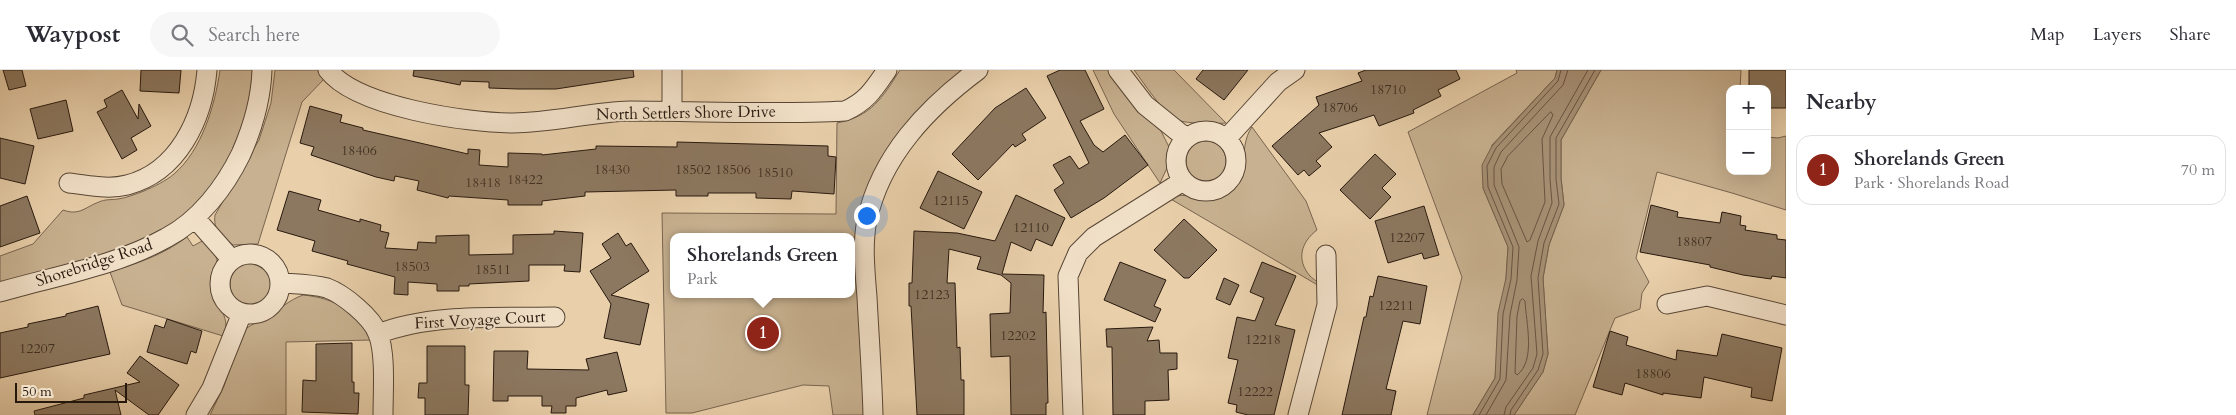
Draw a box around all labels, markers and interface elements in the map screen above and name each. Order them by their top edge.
search box [150,12,500,57]
text: Waypost [25,18,120,51]
icon: search [168,21,196,49]
text: Search here [208,22,300,48]
text: Map [2030,22,2065,47]
text: Layers [2093,22,2142,47]
text: Share [2170,22,2211,47]
house number: 18710 [1370,80,1406,99]
map controls [1726,85,1771,175]
button: + [1726,85,1771,130]
text: Nearby [1806,88,1877,117]
house number: 18706 [1322,98,1358,117]
street label: North Settlers Shore Drive [596,100,776,126]
button: − [1726,130,1771,175]
house number: 18406 [341,141,377,160]
text: Shorelands Green [1854,146,2005,172]
text: 1 [1819,159,1827,181]
text: 70 m [2181,159,2215,181]
house number: 18430 [594,160,630,179]
house number: 18502 [675,160,711,179]
house number: 18506 [715,160,751,179]
house number: 18510 [757,163,793,182]
house number: 18422 [507,170,543,189]
text: Park · Shorelands Road [1854,172,2009,194]
house number: 18418 [465,173,501,192]
house number: 12115 [933,191,969,210]
your location [854,203,880,229]
house number: 12110 [1013,218,1049,237]
house number: 12207 [1389,228,1425,247]
house number: 18807 [1676,232,1712,251]
popup [670,233,855,298]
street label: Shorebridge Road [33,234,156,292]
text: Shorelands Green [687,242,838,268]
house number: 18503 [394,257,430,276]
house number: 18511 [475,260,511,279]
text: Park [687,268,718,290]
house number: 12123 [914,285,950,304]
house number: 12211 [1378,296,1414,315]
street label: First Voyage Court [414,306,546,334]
pin: 1 [747,314,779,352]
house number: 12202 [1000,326,1036,345]
house number: 12218 [1245,330,1281,349]
house number: 12207 [19,339,55,358]
house number: 18806 [1635,364,1671,383]
scale bar [15,380,128,403]
text: 50 m [22,382,52,401]
house number: 12222 [1237,382,1273,401]

